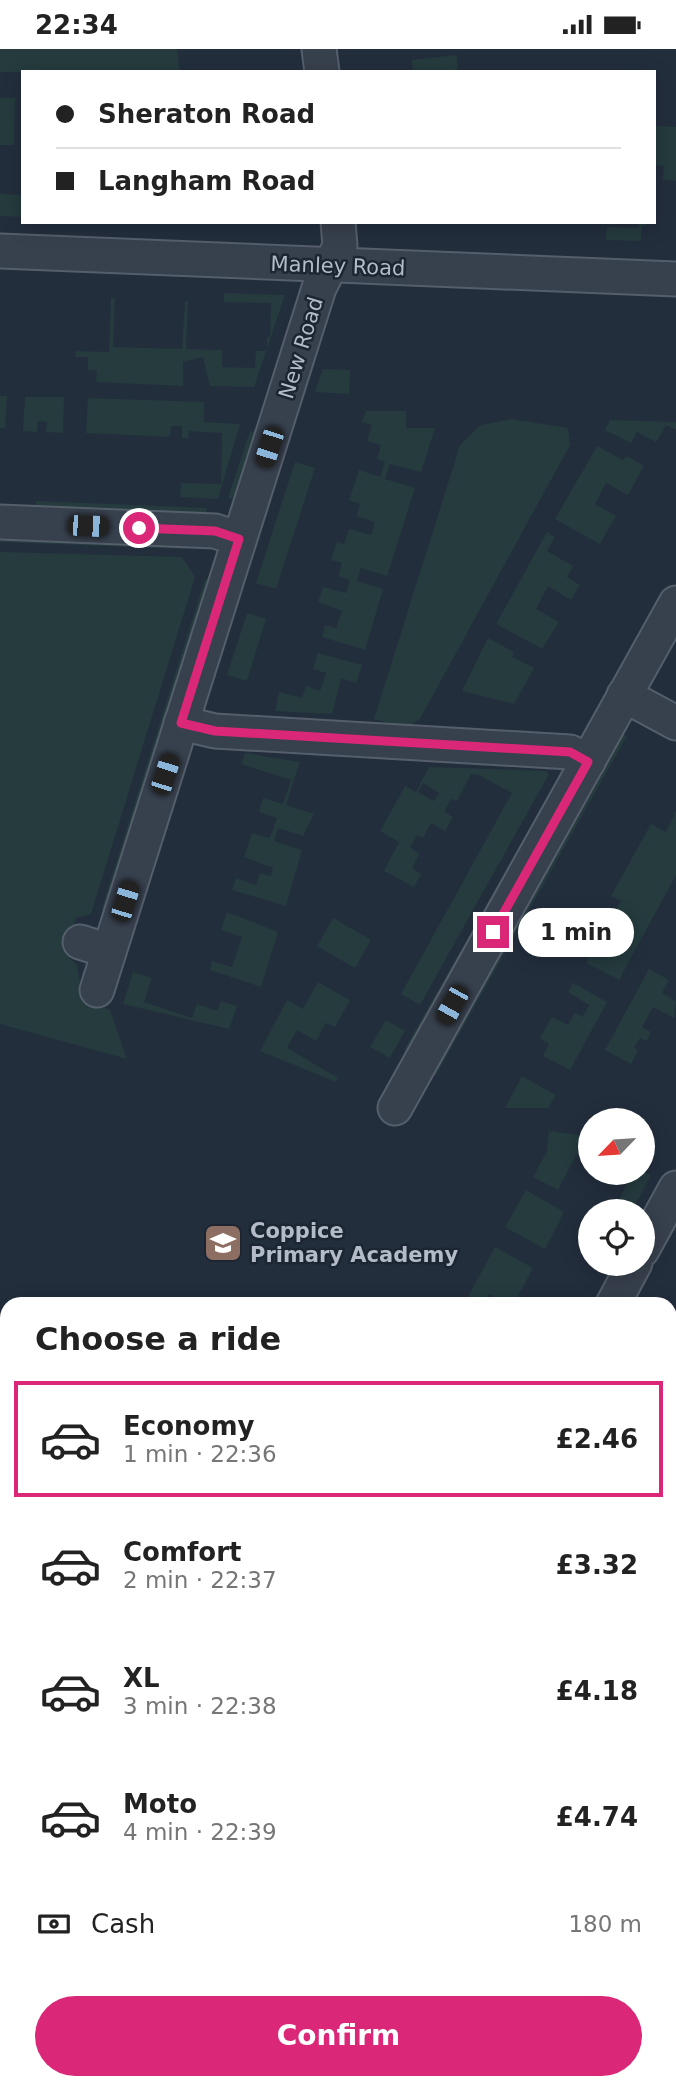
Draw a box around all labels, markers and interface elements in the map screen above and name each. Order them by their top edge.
text: 22:34 [35,10,118,40]
text: Sheraton Road [98,99,315,129]
text: Langham Road [98,166,315,196]
street label: Manley Road [270,252,406,280]
street label: New Road [274,294,328,402]
car [253,424,286,470]
route start [123,512,155,544]
car [67,515,110,537]
car [149,751,182,797]
car [109,878,142,924]
callout: 1 min [518,907,633,957]
route end [477,916,509,948]
text: 1 min [540,919,612,945]
car [433,982,472,1028]
north arrow [578,1108,654,1185]
map controls [578,1108,655,1276]
button: locate [578,1199,655,1276]
place label: Coppice Primary Academy [250,1219,458,1267]
school or university icon: Coppice Primary Academy [202,1222,244,1264]
text: Choose a ride [35,1320,281,1358]
icon: car [39,1408,102,1471]
text: Economy [123,1411,254,1441]
text: £2.46 [556,1424,638,1454]
text: 1 min · 22:36 [123,1441,277,1467]
icon: car [39,1534,102,1597]
text: Comfort [123,1537,241,1567]
text: £3.32 [556,1550,638,1580]
text: 2 min · 22:37 [123,1567,277,1593]
icon: car [39,1660,102,1723]
text: XL [123,1663,160,1693]
text: £4.18 [556,1676,638,1706]
text: 3 min · 22:38 [123,1693,277,1719]
icon: car [39,1786,102,1849]
text: Moto [123,1789,197,1819]
text: £4.74 [556,1802,638,1832]
text: 4 min · 22:39 [123,1819,277,1845]
icon: cash [35,1905,73,1943]
text: Cash [91,1909,155,1939]
text: 180 m [568,1911,642,1937]
button: Confirm [35,1996,642,2076]

